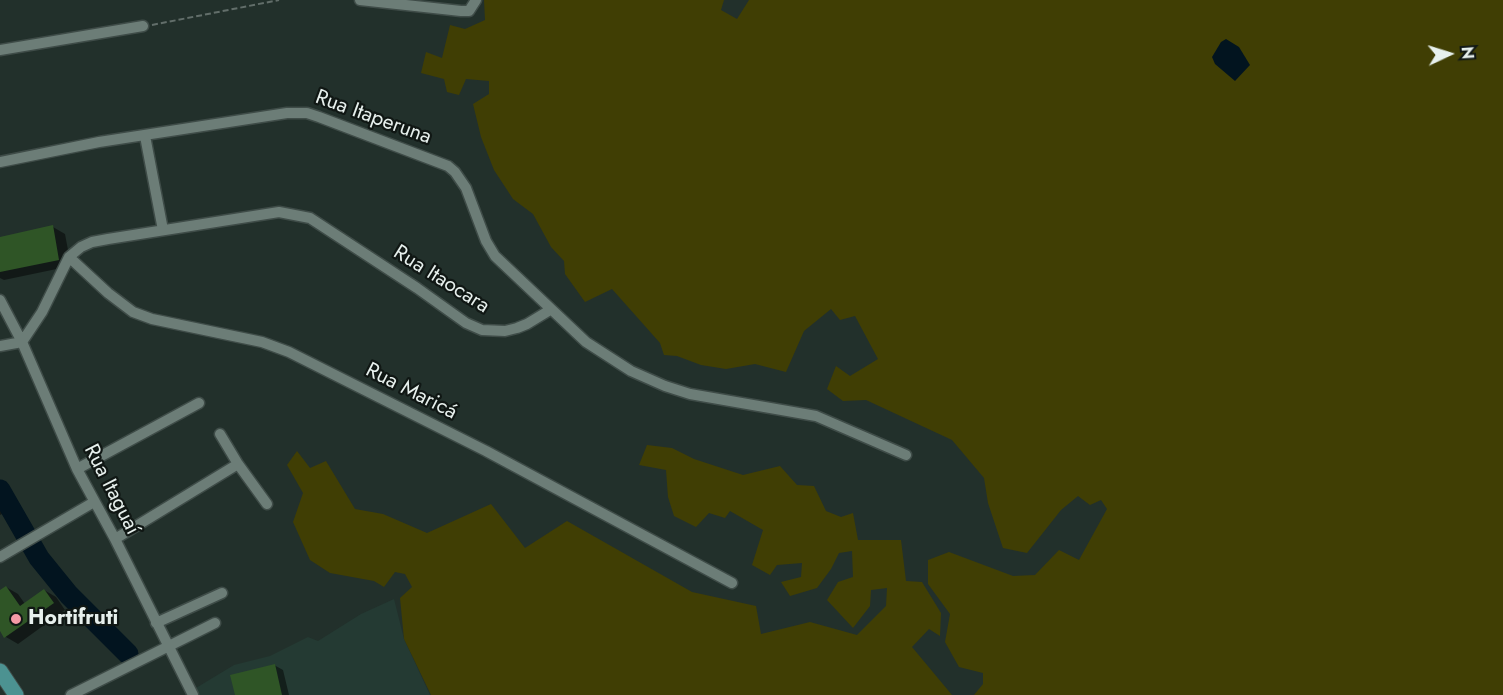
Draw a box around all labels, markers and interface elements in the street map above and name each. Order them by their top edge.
north arrow [1419,24,1479,84]
text: N [1456,46,1479,60]
street label: Rua Itaperuna [312,85,434,151]
street label: Rua Itaocara [388,241,494,319]
street label: Rua Maricá [361,358,461,426]
street label: Rua Itaguaí [78,441,144,539]
place label: Hortifruti [28,606,118,632]
marker: Hortifruti [9,612,23,626]

